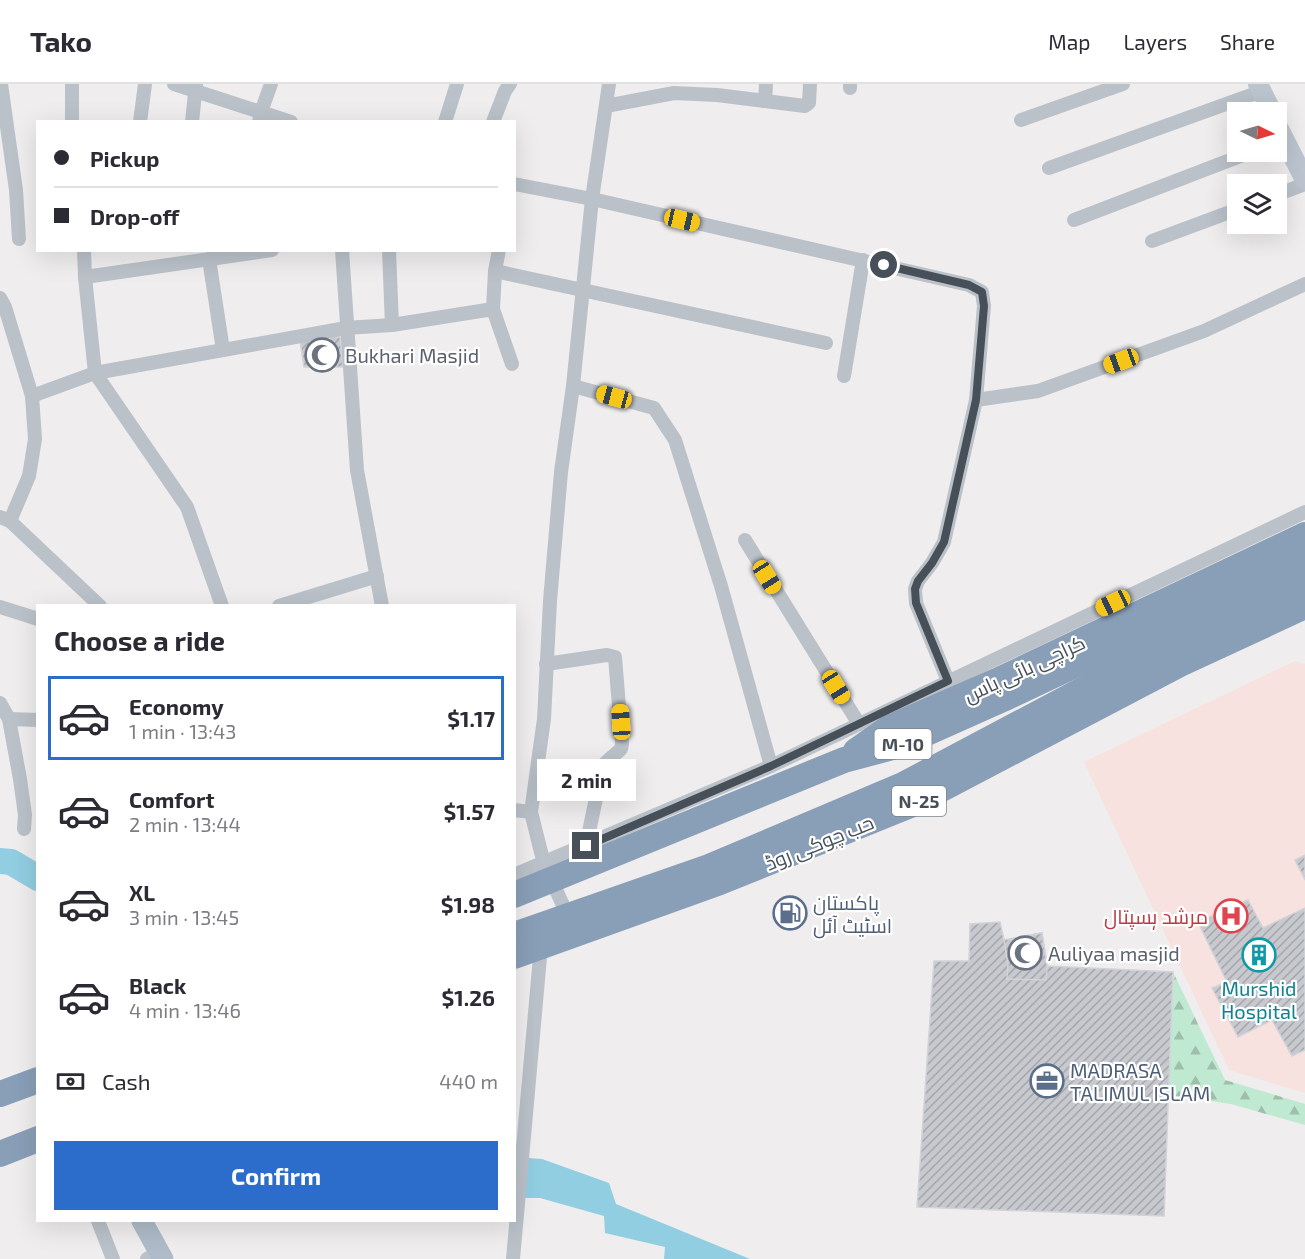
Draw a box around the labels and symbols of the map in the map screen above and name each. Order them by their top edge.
north arrow [1227,102,1287,162]
car [662,207,702,233]
route start [870,251,897,278]
mosque icon: Bukhari Masjid [304,337,340,373]
place label: Bukhari Masjid [345,343,479,367]
car [1101,346,1141,376]
car [594,384,634,410]
car [750,557,784,597]
car [1093,587,1133,619]
street label: کراچی بائی پاس [959,629,1089,708]
car [819,667,853,707]
car [611,703,631,741]
road number: M-10 [874,729,932,759]
callout: 2 min [536,759,636,801]
road number: N-25 [892,786,946,816]
street label: حب چوکی روڈ [761,809,878,877]
route end [572,832,599,859]
place label: پاکستان اسٹیٹ آئل [813,890,892,939]
fuel station icon: پاکستان اسٹیٹ آئل [772,895,808,931]
hospital icon: مرشد ہسپتال [1213,898,1249,934]
place label: مرشد ہسپتال [1104,904,1208,930]
mosque icon: Auliyaa masjid [1007,935,1043,971]
building icon: Murshid Hospital [1241,937,1277,973]
place label: Auliyaa masjid [1048,941,1180,965]
place label: Murshid Hospital [1221,976,1297,1023]
place label: MADRASA TALIMUL ISLAM [1070,1058,1210,1105]
office icon: MADRASA TALIMUL ISLAM [1029,1063,1065,1099]

